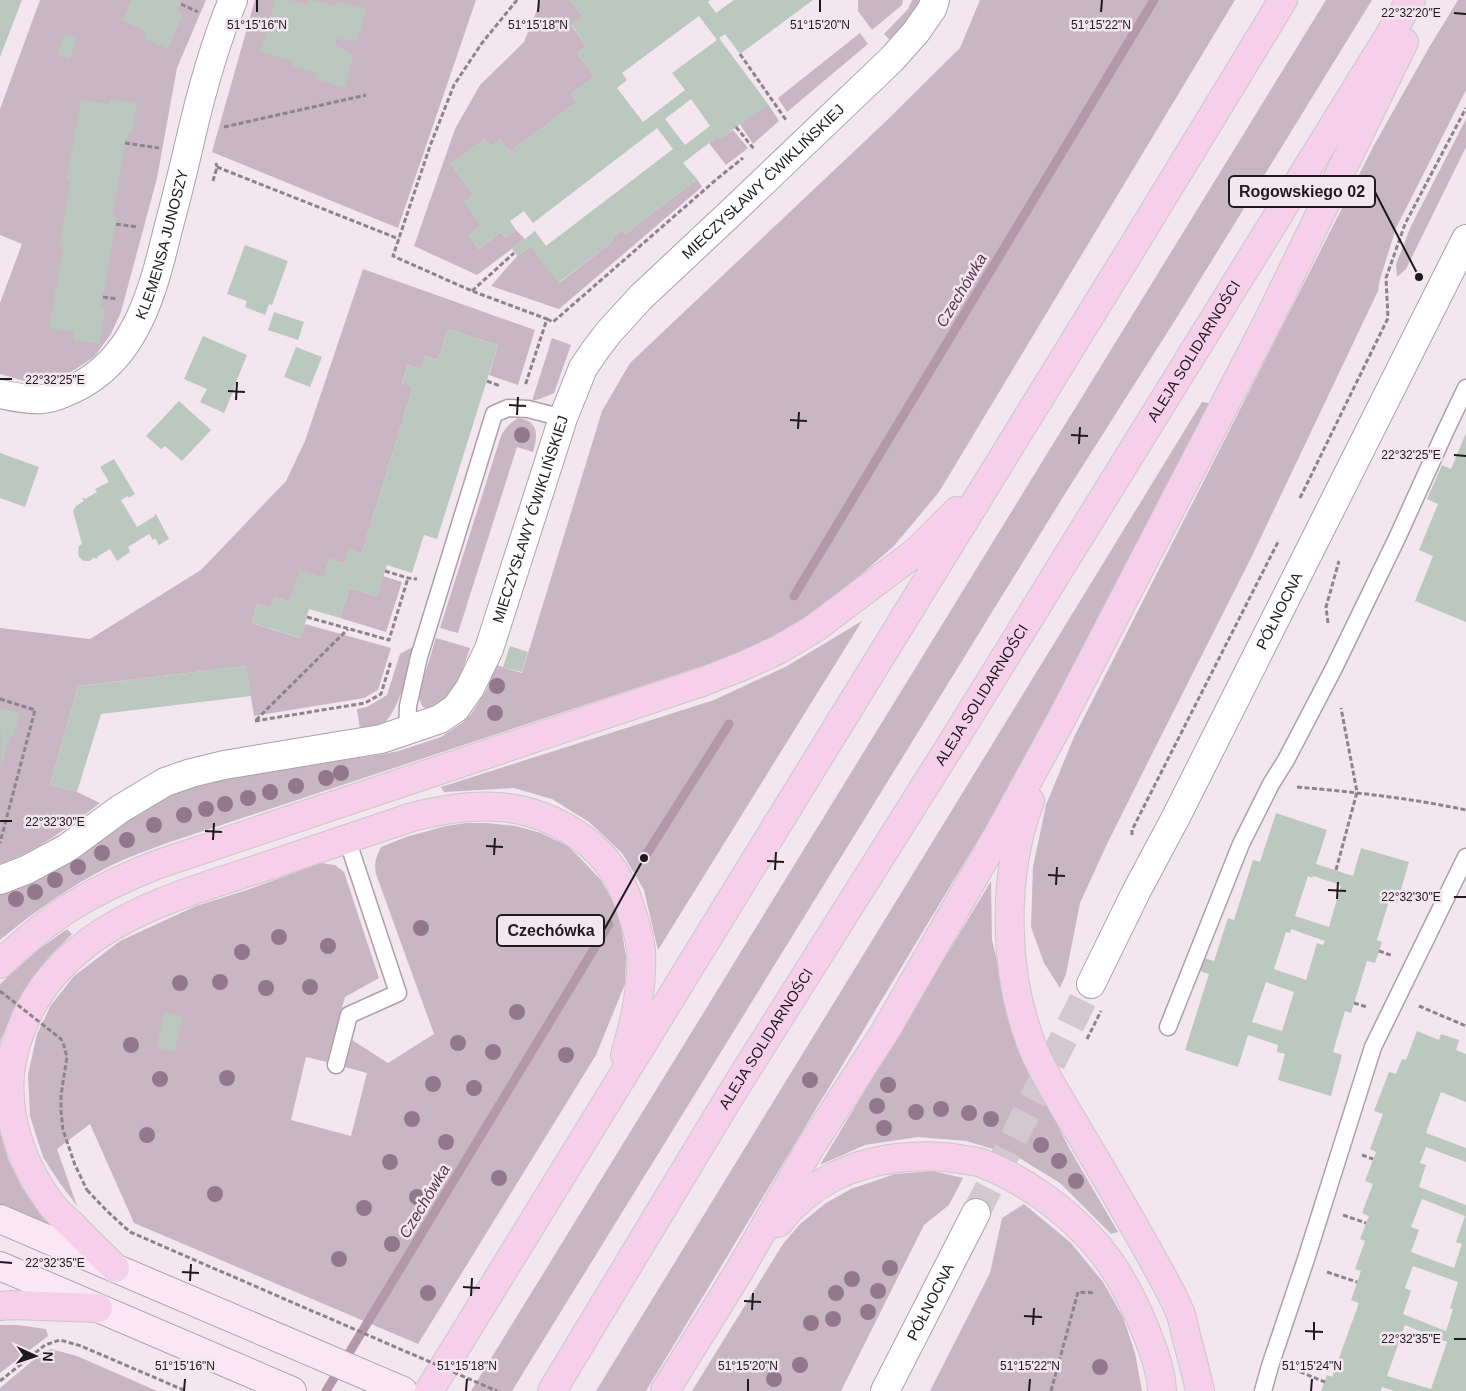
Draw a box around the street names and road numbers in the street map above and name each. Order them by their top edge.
street label: MIECZYSŁAWY ĆWIKLIŃSKIEJ [678,100,847,262]
street label: KLEMENSA JUNOSZY [132,168,191,322]
street label: ALEJA SOLIDARNOŚCI [1144,277,1244,425]
street label: MIECZYSŁAWY ĆWIKLIŃSKIEJ [489,413,571,625]
street label: PÓŁNOCNA [1252,569,1305,652]
street label: ALEJA SOLIDARNOŚCI [931,621,1031,768]
street label: ALEJA SOLIDARNOŚCI [715,965,816,1112]
street label: PÓŁNOCNA [903,1260,957,1343]

